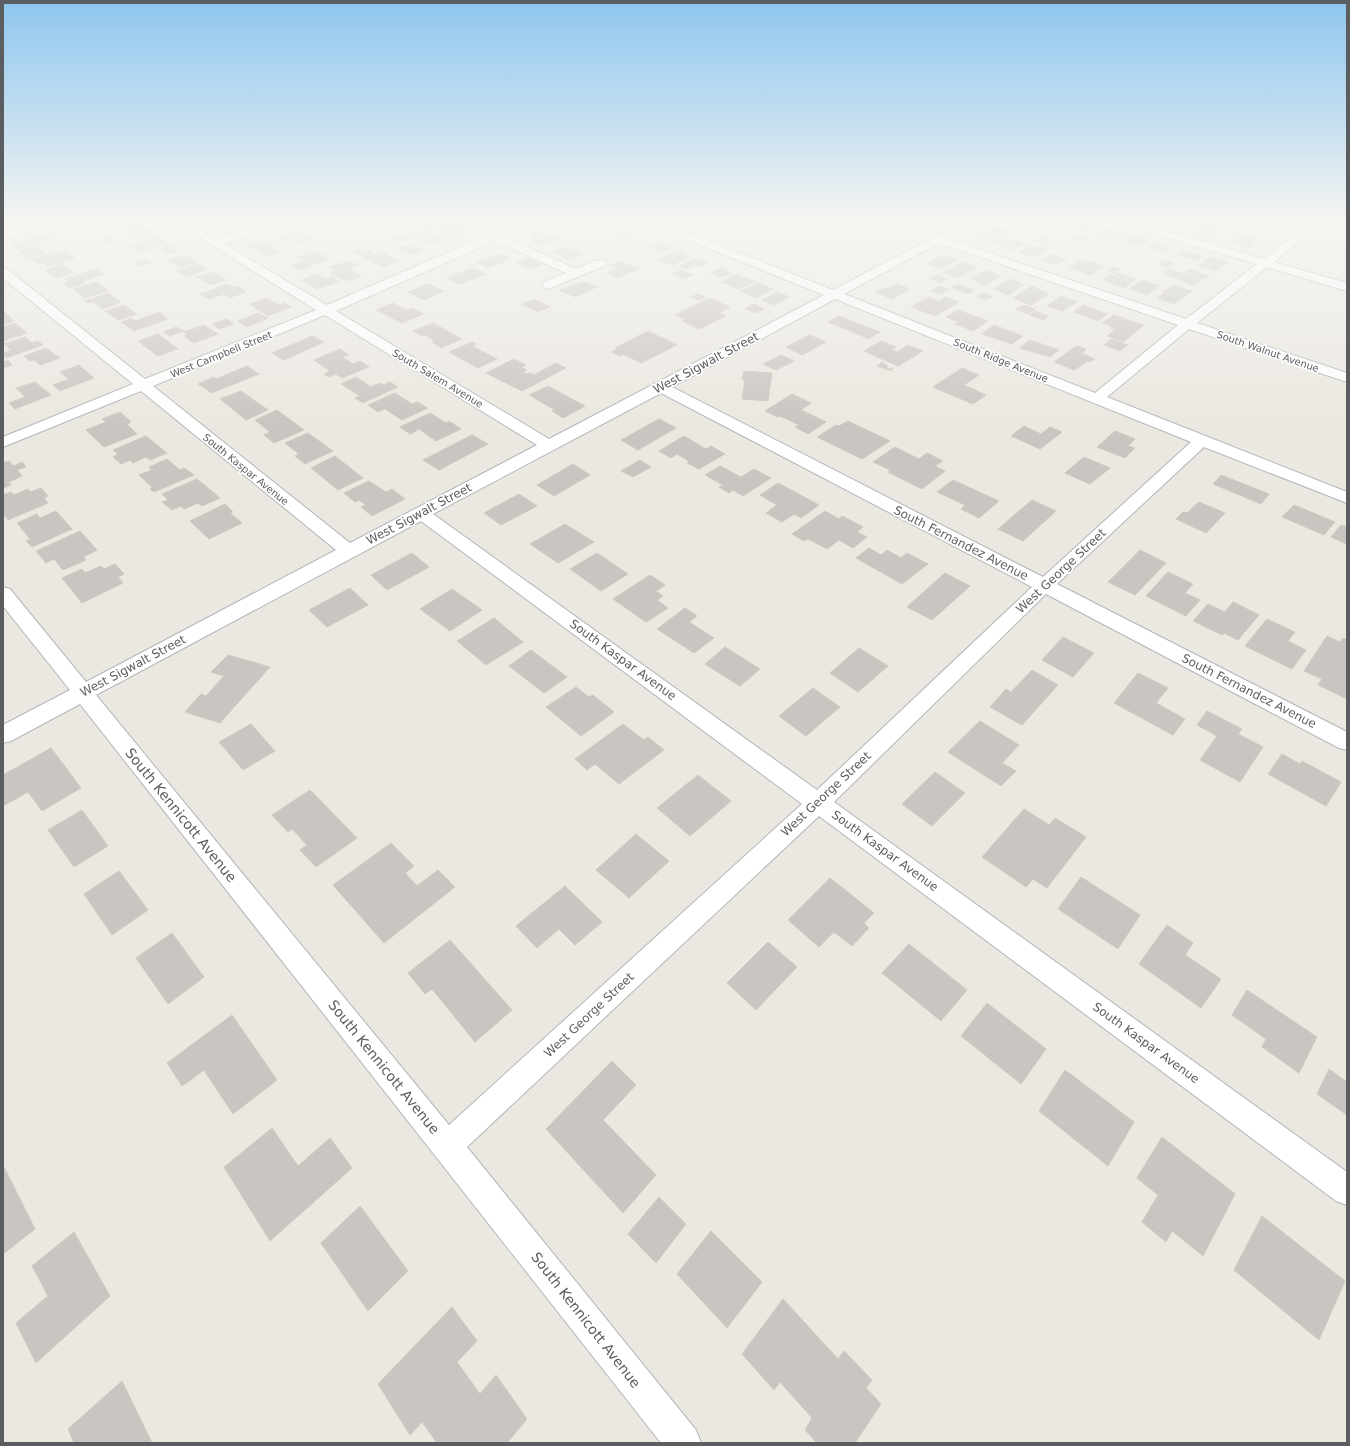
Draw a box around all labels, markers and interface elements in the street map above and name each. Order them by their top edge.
street label: West Campbell Street [169,329,274,380]
street label: West Sigwalt Street [651,329,761,397]
street label: South Walnut Avenue [1215,329,1320,374]
street label: South Ridge Avenue [952,336,1050,385]
street label: South Salem Avenue [390,347,485,410]
street label: South Kaspar Avenue [201,431,291,507]
street label: West Sigwalt Street [364,480,474,548]
street label: South Fernandez Avenue [891,503,1031,583]
street label: West George Street [1013,526,1109,616]
street label: South Kaspar Avenue [567,617,679,703]
street label: West Sigwalt Street [78,632,188,700]
street label: South Fernandez Avenue [1179,651,1319,731]
street label: South Kennicott Avenue [122,745,240,885]
street label: West George Street [778,749,874,839]
street label: South Kaspar Avenue [829,808,941,894]
street label: West George Street [541,970,637,1060]
street label: South Kennicott Avenue [325,997,443,1137]
street label: South Kaspar Avenue [1090,1000,1202,1086]
street label: South Kennicott Avenue [528,1249,644,1391]

